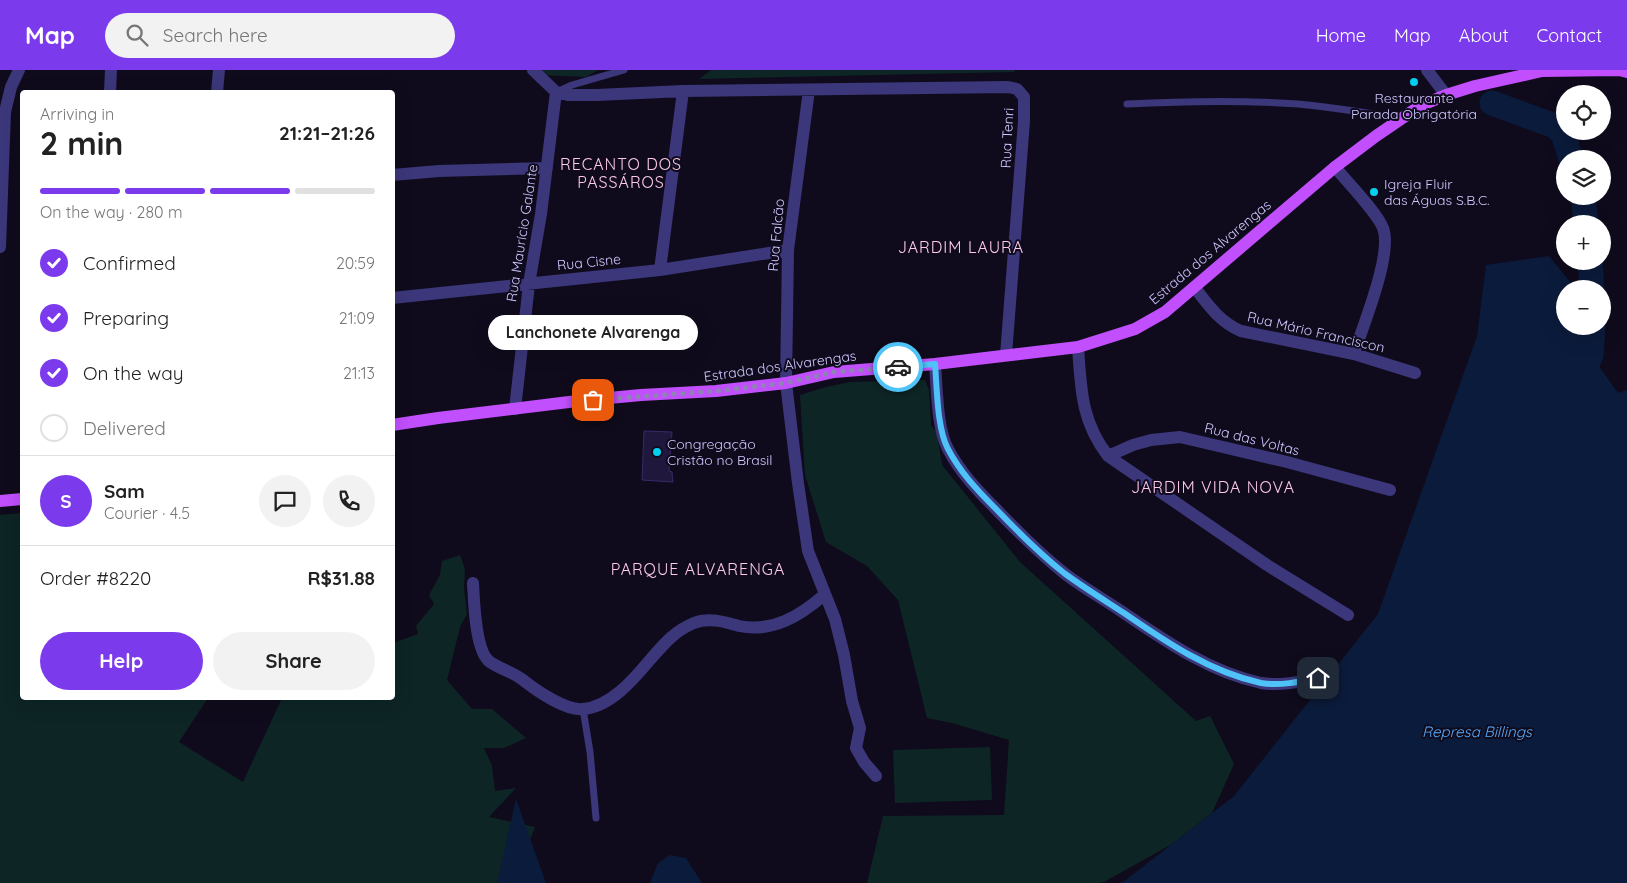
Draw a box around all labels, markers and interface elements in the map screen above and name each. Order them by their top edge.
search box [105,13,455,58]
text: Map [25,20,75,50]
icon: search [123,21,151,49]
text: Search here [163,23,268,47]
text: Home [1316,24,1366,47]
text: Map [1394,24,1431,47]
text: About [1459,24,1509,47]
text: Contact [1537,24,1602,47]
marker: Restaurante Parada Obrigatória [1408,76,1420,88]
map controls [1556,85,1611,335]
button: locate [1556,85,1611,140]
place label: Restaurante Parada Obrigatória [1351,89,1477,123]
text: Arriving in [40,104,114,124]
street label: Rua Tenri [996,107,1018,169]
text: 21:21–21:26 [279,121,375,145]
text: 2 min [40,123,123,163]
button: layers [1556,150,1611,205]
district label: RECANTO DOS PASSÁROS [560,154,682,192]
street label: Rua Maurício Galante [502,163,542,303]
place label: Igreja Fluir das Águas S.B.C. [1384,175,1490,209]
marker: Igreja Fluir das Águas S.B.C. [1368,186,1380,198]
street label: Estrada dos Alvarengas [1145,196,1275,308]
street label: Rua Falcão [764,198,788,272]
text: On the way · 280 m [40,202,183,222]
button: + [1556,215,1611,270]
district label: JARDIM LAURA [898,237,1024,257]
icon: check [40,249,68,277]
street label: Rua Cisne [556,250,622,274]
text: Confirmed [83,251,176,275]
text: 20:59 [336,253,375,273]
button: − [1556,280,1611,335]
icon: check [40,304,68,332]
text: Preparing [83,306,169,330]
street label: Rua Mário Franciscon [1246,307,1386,357]
text: 21:09 [339,308,375,328]
callout: Lanchonete Alvarenga [488,315,698,350]
text: Lanchonete Alvarenga [506,322,680,342]
courier [873,342,923,392]
street label: Estrada dos Alvarengas [703,346,857,386]
icon: car [884,353,912,381]
icon: check [40,359,68,387]
text: On the way [83,361,184,385]
text: 21:13 [343,363,375,383]
pin [572,379,614,421]
icon: bag [579,386,607,414]
text: Delivered [83,416,166,440]
street label: Rua das Voltas [1203,418,1301,460]
place label: Congregação Cristão no Brasil [667,435,773,469]
marker: Congregação Cristão no Brasil [651,446,663,458]
button: chat [259,475,311,527]
button: phone [323,475,375,527]
district label: JARDIM VIDA NOVA [1131,477,1295,497]
text: Sam [104,479,145,503]
text: S [60,489,72,513]
text: Courier · 4.5 [104,503,190,523]
district label: PARQUE ALVARENGA [611,559,785,579]
text: Order #8220 [40,566,151,590]
text: R$31.88 [307,566,375,590]
button: Help [40,632,203,690]
button: Share [213,632,375,690]
pin [1297,657,1339,699]
icon: home [1304,664,1332,692]
water label: Represa Billings [1422,722,1533,741]

